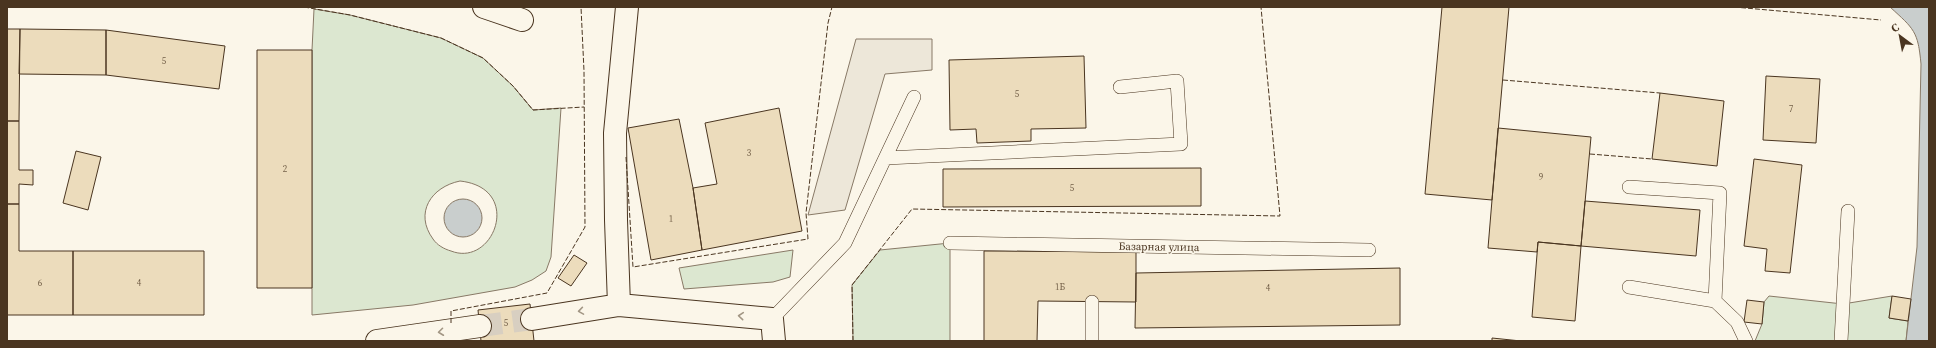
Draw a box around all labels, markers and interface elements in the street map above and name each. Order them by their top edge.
north arrow [1880,16,1920,56]
text: С [1888,20,1902,36]
house number: 5 [162,55,167,67]
house number: 5 [1015,88,1020,100]
house number: 7 [1789,103,1794,115]
house number: 3 [747,147,752,159]
house number: 2 [283,163,288,175]
house number: 9 [1539,171,1544,183]
house number: 5 [1070,182,1075,194]
house number: 1 [669,213,673,225]
street label: Базарная улица [1118,239,1200,255]
house number: 6 [38,277,43,289]
house number: 4 [137,277,142,289]
house number: 1Б [1055,281,1065,293]
house number: 4 [1266,282,1271,294]
one-way arrow [578,306,584,315]
one-way arrow [738,312,744,321]
house number: 5 [504,317,509,329]
one-way arrow [438,327,444,336]

